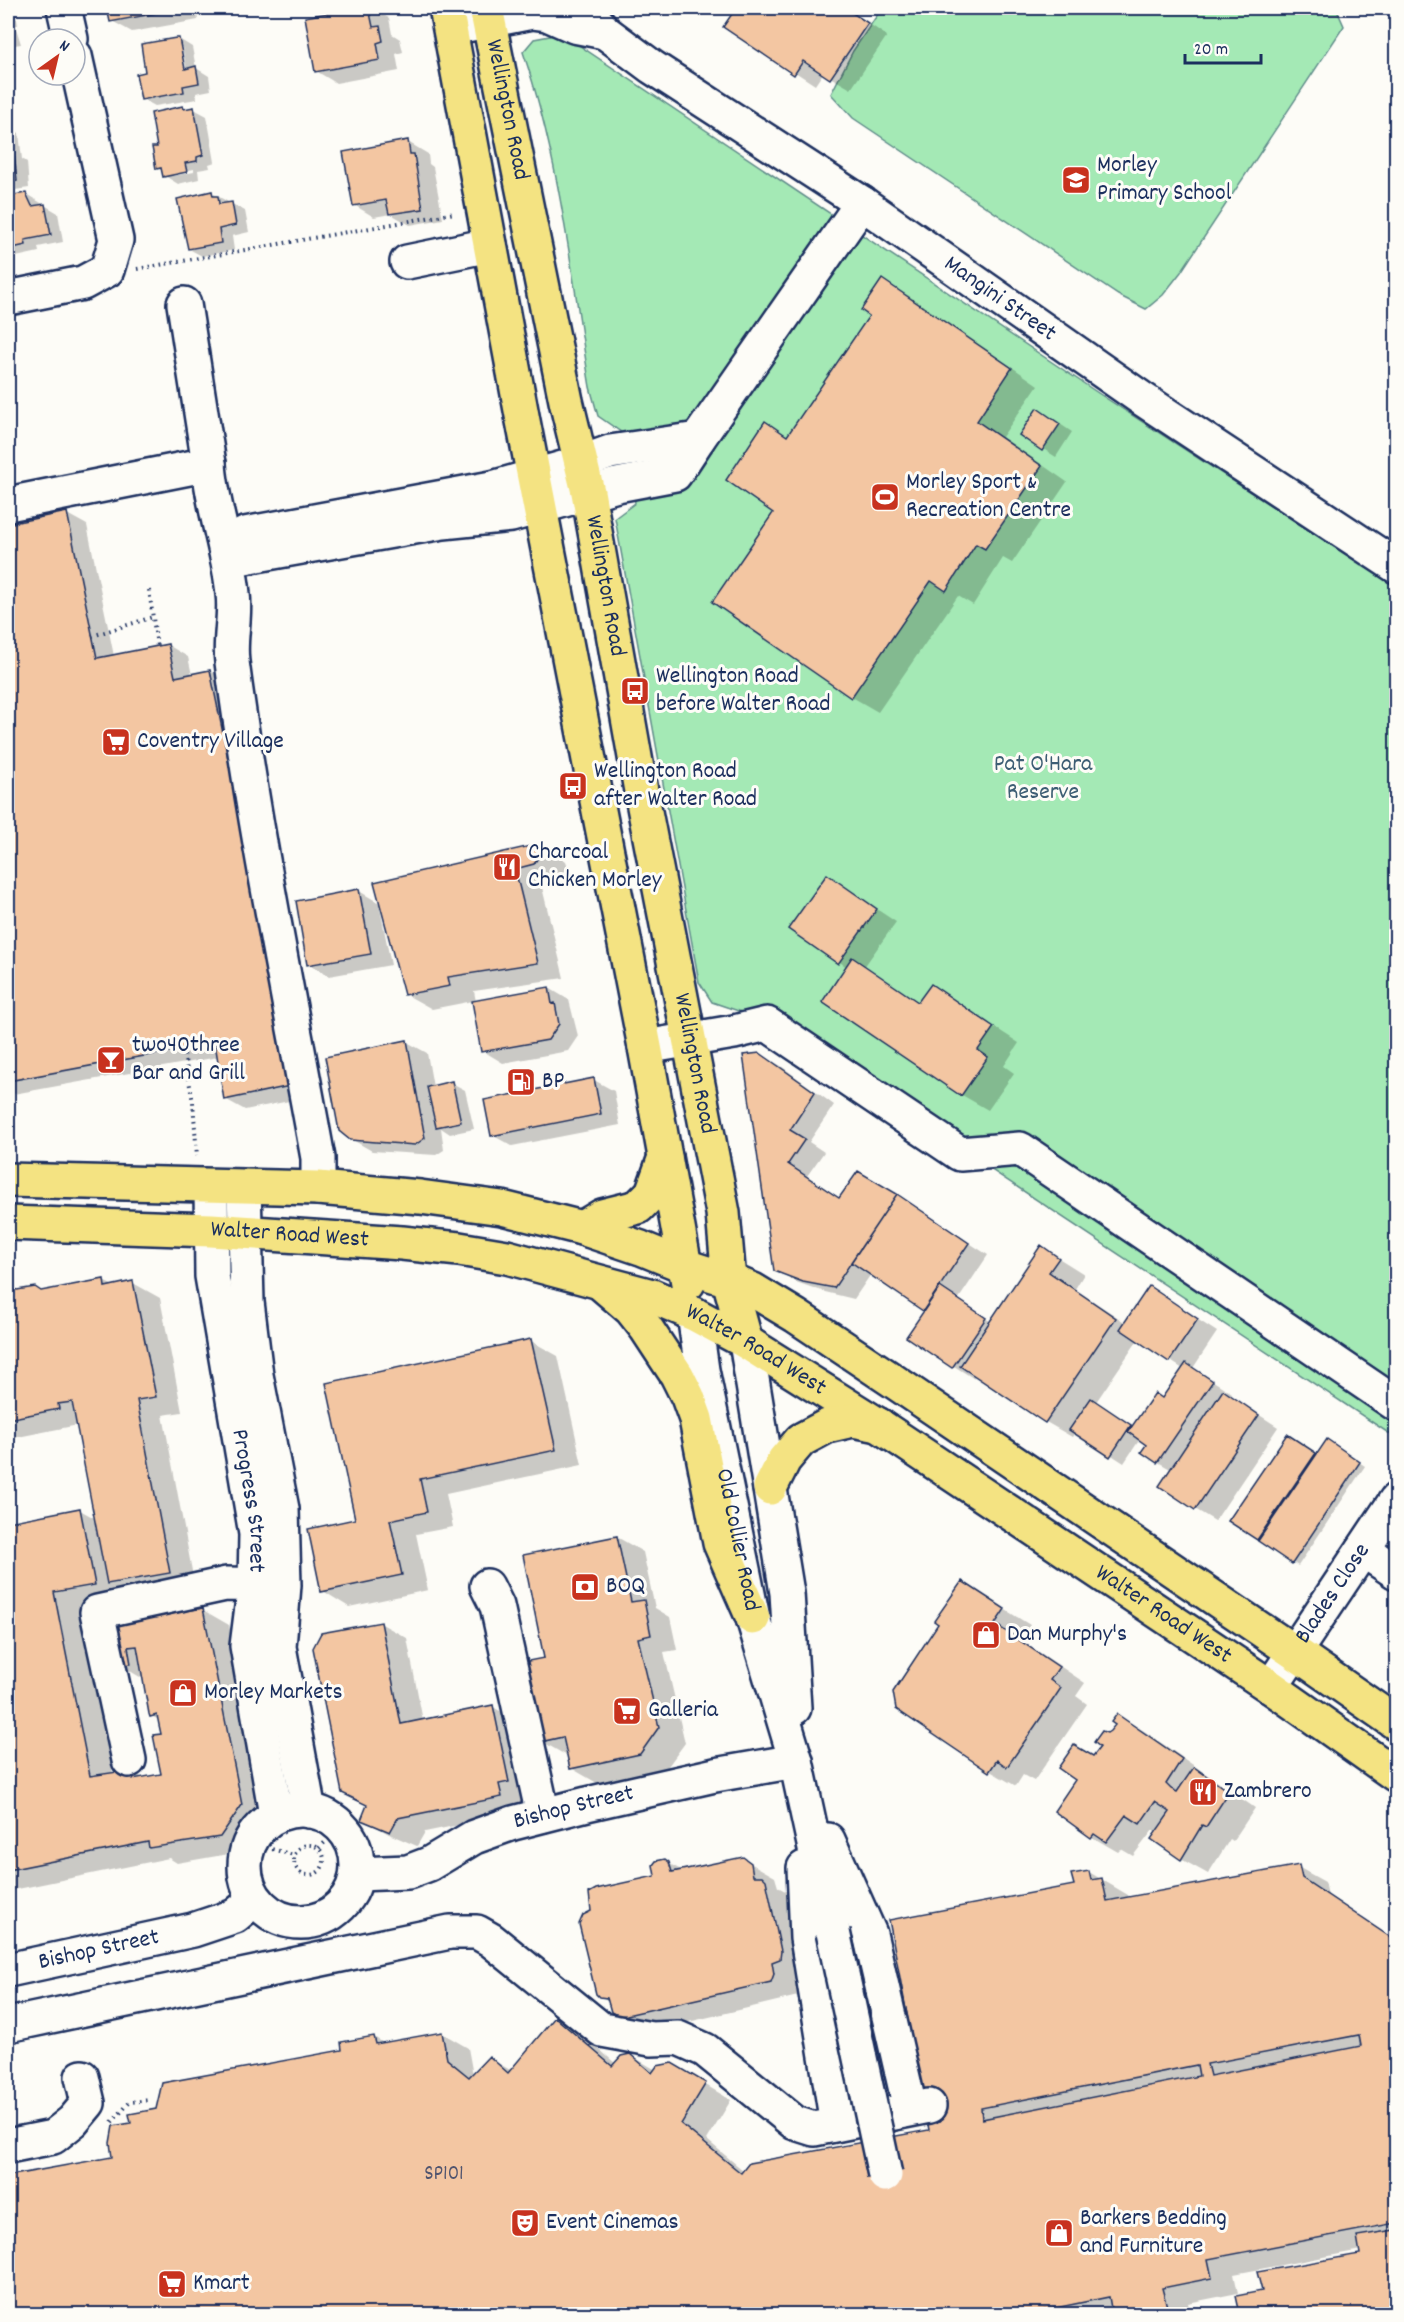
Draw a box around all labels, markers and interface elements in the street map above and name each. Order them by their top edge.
north arrow [27,27,87,87]
scale bar [1185,27,1262,65]
text: N [54,35,74,58]
street label: Wellington Road [476,37,538,183]
text: 20 m [1194,38,1228,63]
place label: Morley Primary School [1097,149,1232,211]
school or university icon: Morley Primary School [1060,164,1092,196]
street label: Mangini Street [936,248,1063,351]
place label: Morley Sport & Recreation Centre [906,466,1071,528]
sports icon: Morley Sport & Recreation Centre [869,481,901,513]
street label: Wellington Road [575,513,634,659]
place label: Wellington Road before Walter Road [656,660,830,722]
bus stop icon: Wellington Road before Walter Road [619,675,651,707]
place label: Coventry Village [137,725,284,759]
supermarket icon: Coventry Village [100,726,132,758]
park label: Pat O'Hara Reserve [994,748,1093,810]
place label: Wellington Road after Walter Road [594,755,757,817]
bus stop icon: Wellington Road after Walter Road [557,770,589,802]
place label: Charcoal Chicken Morley [528,836,663,898]
restaurant icon: Charcoal Chicken Morley [491,851,523,883]
street label: Wellington Road [664,990,724,1137]
place label: two40three Bar and Grill [132,1029,245,1091]
bar icon: two40three Bar and Grill [95,1044,127,1076]
place label: BP [542,1065,564,1099]
fuel station icon: BP [505,1066,537,1098]
street label: Walter Road West [210,1213,370,1258]
street label: Walter Road West [680,1295,833,1405]
street label: Progress Street [221,1427,273,1573]
street label: Old Collier Road [706,1466,768,1614]
street label: Blades Close [1287,1537,1379,1651]
street label: Walter Road West [1088,1557,1239,1673]
place label: BOQ [606,1570,645,1604]
bank icon: BOQ [569,1571,601,1603]
place label: Dan Murphy's [1007,1618,1127,1652]
shop icon: Dan Murphy's [970,1619,1002,1651]
place label: Morley Markets [204,1676,343,1710]
shop icon: Morley Markets [167,1677,199,1709]
place label: Galleria [648,1694,719,1728]
supermarket icon: Galleria [611,1695,643,1727]
place label: Zambrero [1224,1775,1312,1809]
restaurant icon: Zambrero [1187,1776,1219,1808]
street label: Bishop Street [510,1777,637,1839]
street label: Bishop Street [35,1921,163,1980]
house number: SP101 [424,2160,464,2190]
place label: Barkers Bedding and Furniture [1080,2202,1227,2264]
place label: Event Cinemas [546,2206,679,2240]
theatre icon: Event Cinemas [509,2207,541,2239]
shop icon: Barkers Bedding and Furniture [1043,2217,1075,2249]
place label: Kmart [193,2267,250,2301]
supermarket icon: Kmart [156,2268,188,2300]

